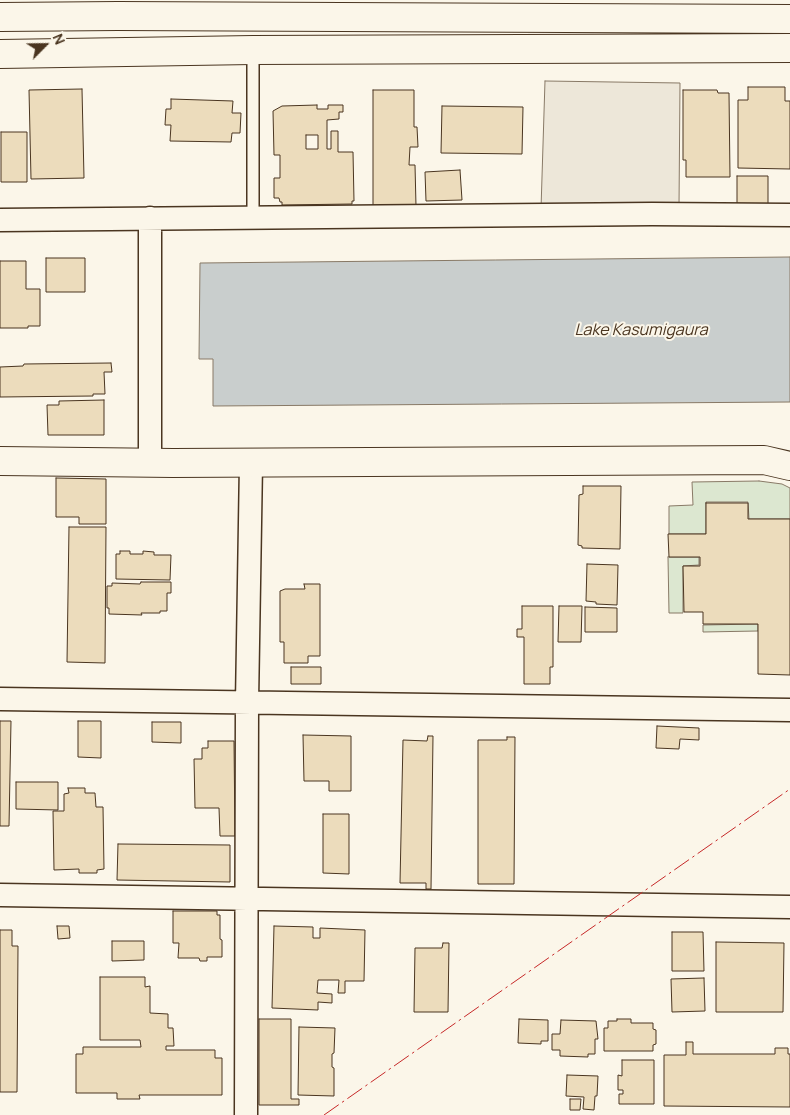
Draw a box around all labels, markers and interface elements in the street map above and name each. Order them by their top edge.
north arrow [20,20,70,70]
text: N [49,31,70,47]
water label: Lake Kasumigaura [574,321,708,341]

